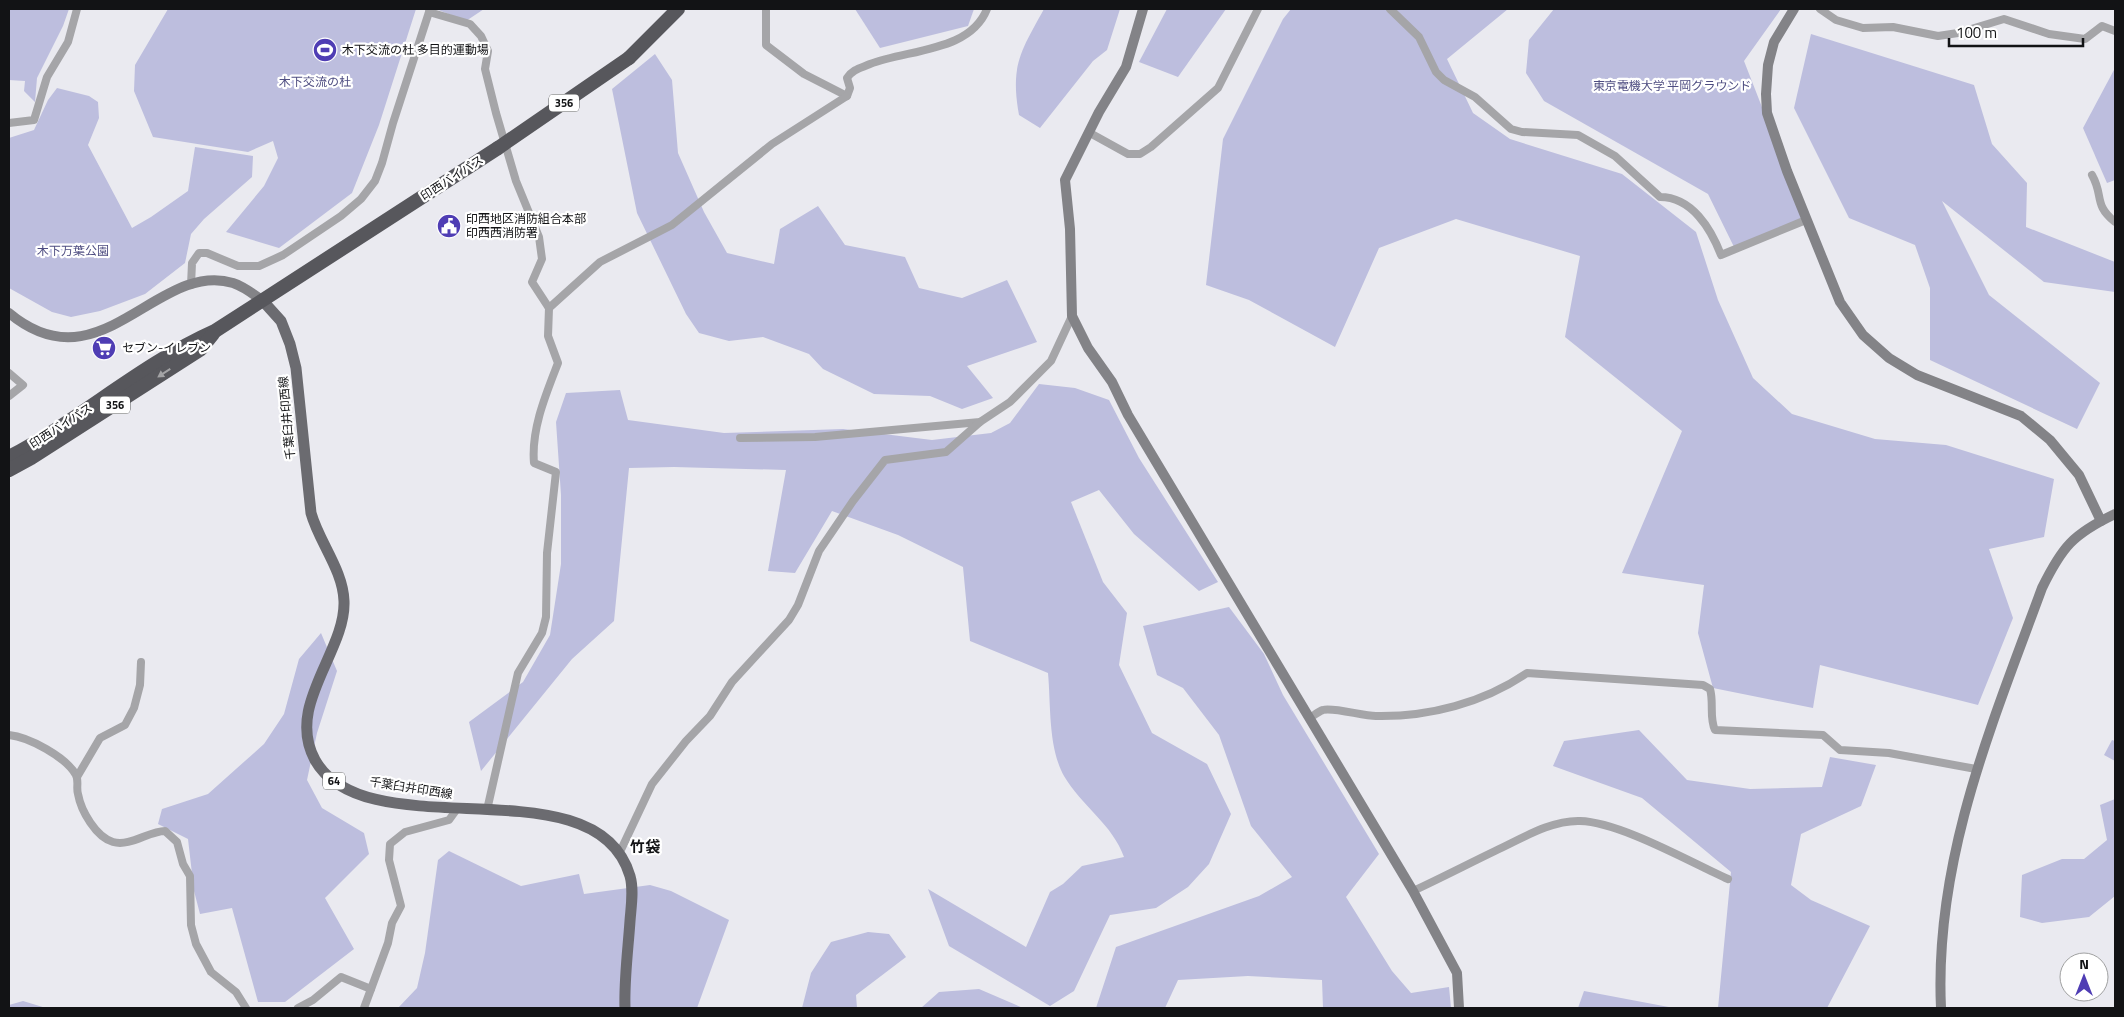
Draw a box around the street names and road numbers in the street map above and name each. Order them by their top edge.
road number: 356 [549,95,579,112]
street label: 印西バイパス [416,150,487,205]
street label: 千葉臼井印西線 [273,375,300,461]
road number: 356 [100,396,130,414]
street label: 印西バイパス [25,398,96,453]
road number: 64 [323,772,345,789]
street label: 千葉臼井印西線 [368,772,454,803]

